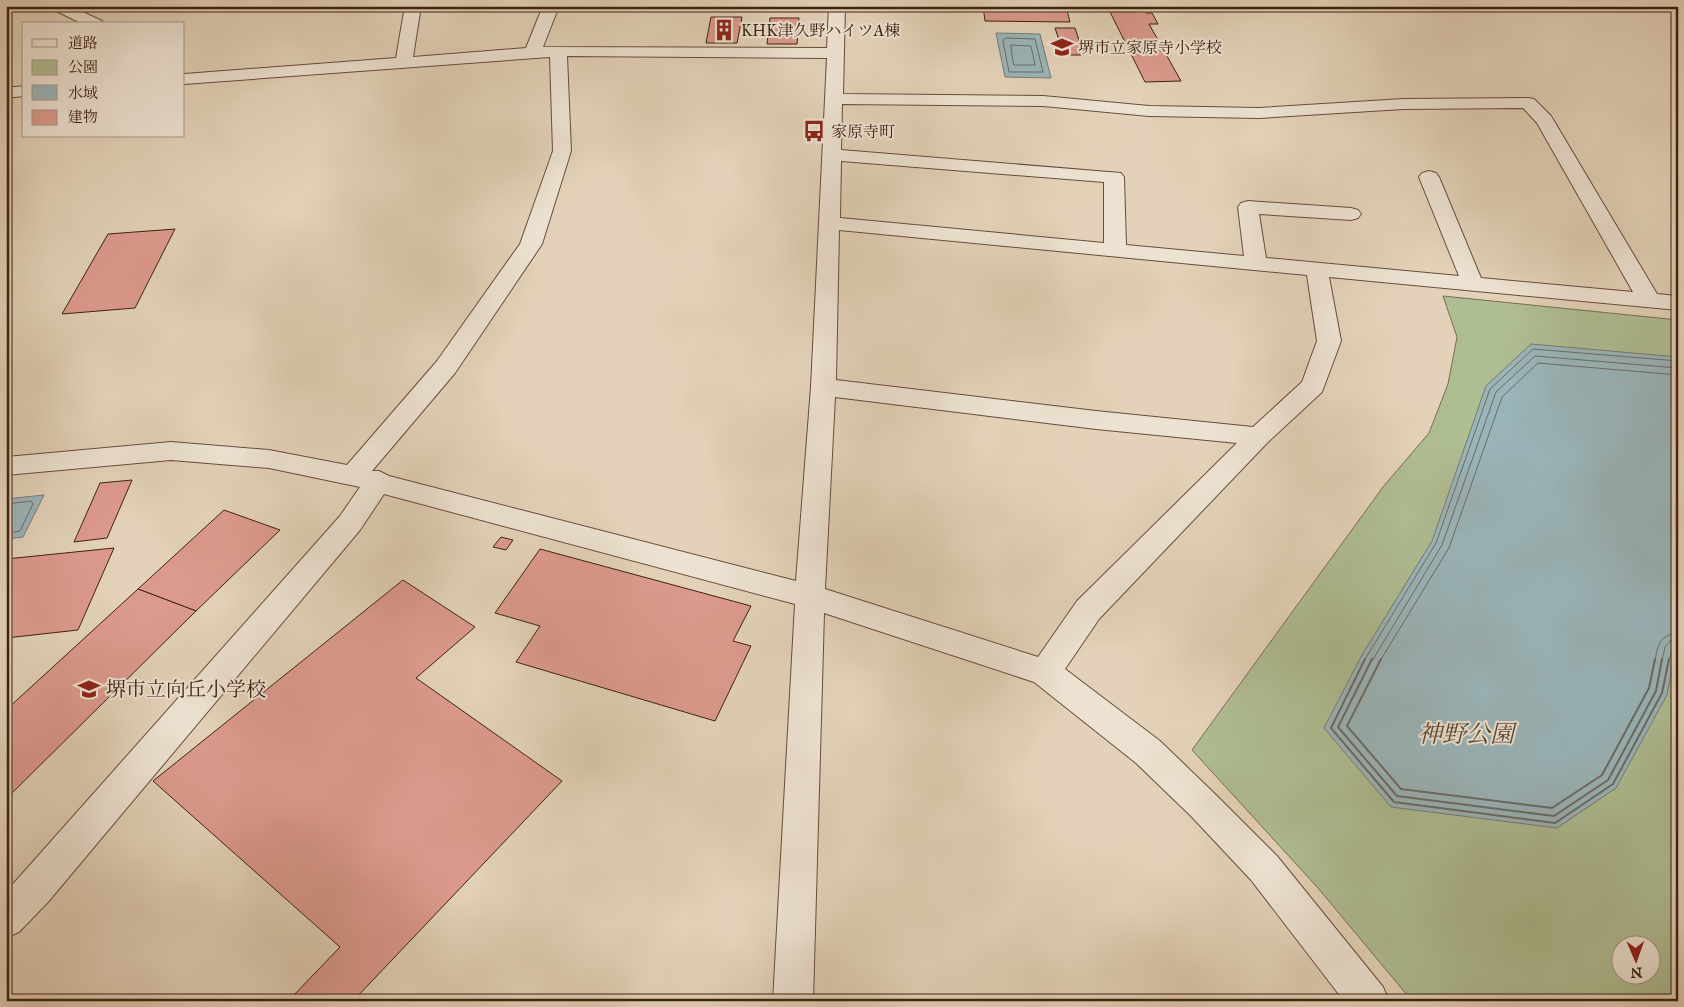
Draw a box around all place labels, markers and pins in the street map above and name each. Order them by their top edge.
building icon: KHK津久野ハイツA棟 [711,17,737,43]
place label: KHK津久野ハイツA棟 [741,21,900,40]
school or university icon: 堺市立家原寺小学校 [1049,34,1075,60]
place label: 堺市立家原寺小学校 [1078,38,1222,57]
bus stop icon: 家原寺町 [801,118,827,144]
place label: 家原寺町 [831,122,895,141]
school or university icon: 堺市立向丘小学校 [76,676,102,702]
place label: 堺市立向丘小学校 [106,677,266,701]

